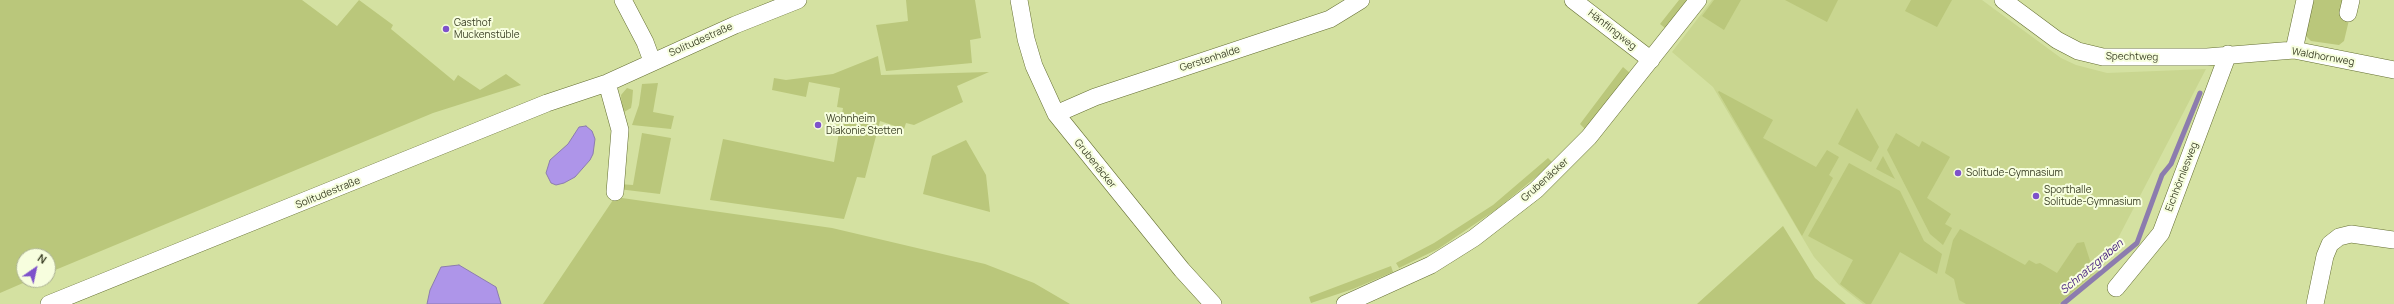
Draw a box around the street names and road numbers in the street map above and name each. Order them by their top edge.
street label: Hänflingweg [1585,7,1639,53]
street label: Solitudestraße [667,21,735,59]
street label: Gerstenhalde [1178,44,1242,74]
street label: Waldhornweg [2291,46,2355,68]
street label: Spechtweg [2106,51,2158,63]
street label: Grubenäcker [1072,137,1118,191]
street label: Eichhörnlesweg [2163,141,2201,213]
street label: Grubenäcker [1519,156,1571,204]
street label: Solitudestraße [294,175,362,211]

